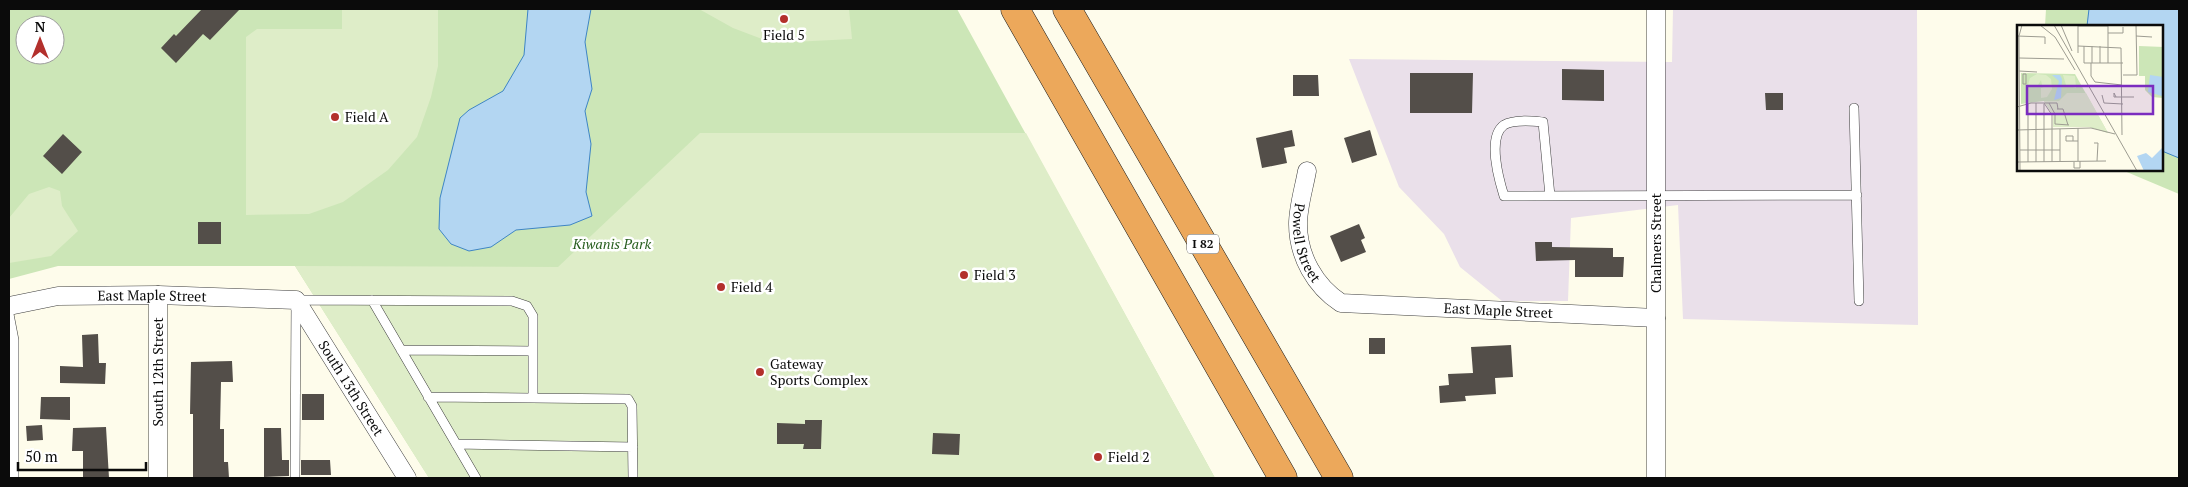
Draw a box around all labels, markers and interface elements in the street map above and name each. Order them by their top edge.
marker: Field 5 [778,13,790,25]
north arrow [15,15,65,65]
text: N [35,17,46,36]
place label: Field 5 [763,25,805,44]
inset map [2017,25,2163,171]
place label: Field A [345,107,389,126]
marker: Field A [329,111,341,123]
street label: Chalmers Street [1646,192,1665,293]
street label: Powell Street [1289,202,1326,287]
park label: Kiwanis Park [572,234,651,253]
road number: I 82 [1187,234,1219,253]
place label: Field 3 [974,265,1016,284]
marker: Field 3 [958,269,970,281]
place label: Field 4 [731,277,773,296]
marker: Field 4 [715,281,727,293]
street label: East Maple Street [97,285,208,306]
street label: East Maple Street [1443,298,1554,322]
street label: South 12th Street [148,317,167,427]
street label: South 13th Street [314,336,389,440]
place label: Gateway Sports Complex [770,354,869,389]
marker: Gateway Sports Complex [754,366,766,378]
scale bar [18,440,145,472]
text: 50 m [25,446,58,466]
place label: Field 2 [1108,447,1150,466]
marker: Field 2 [1092,451,1104,463]

